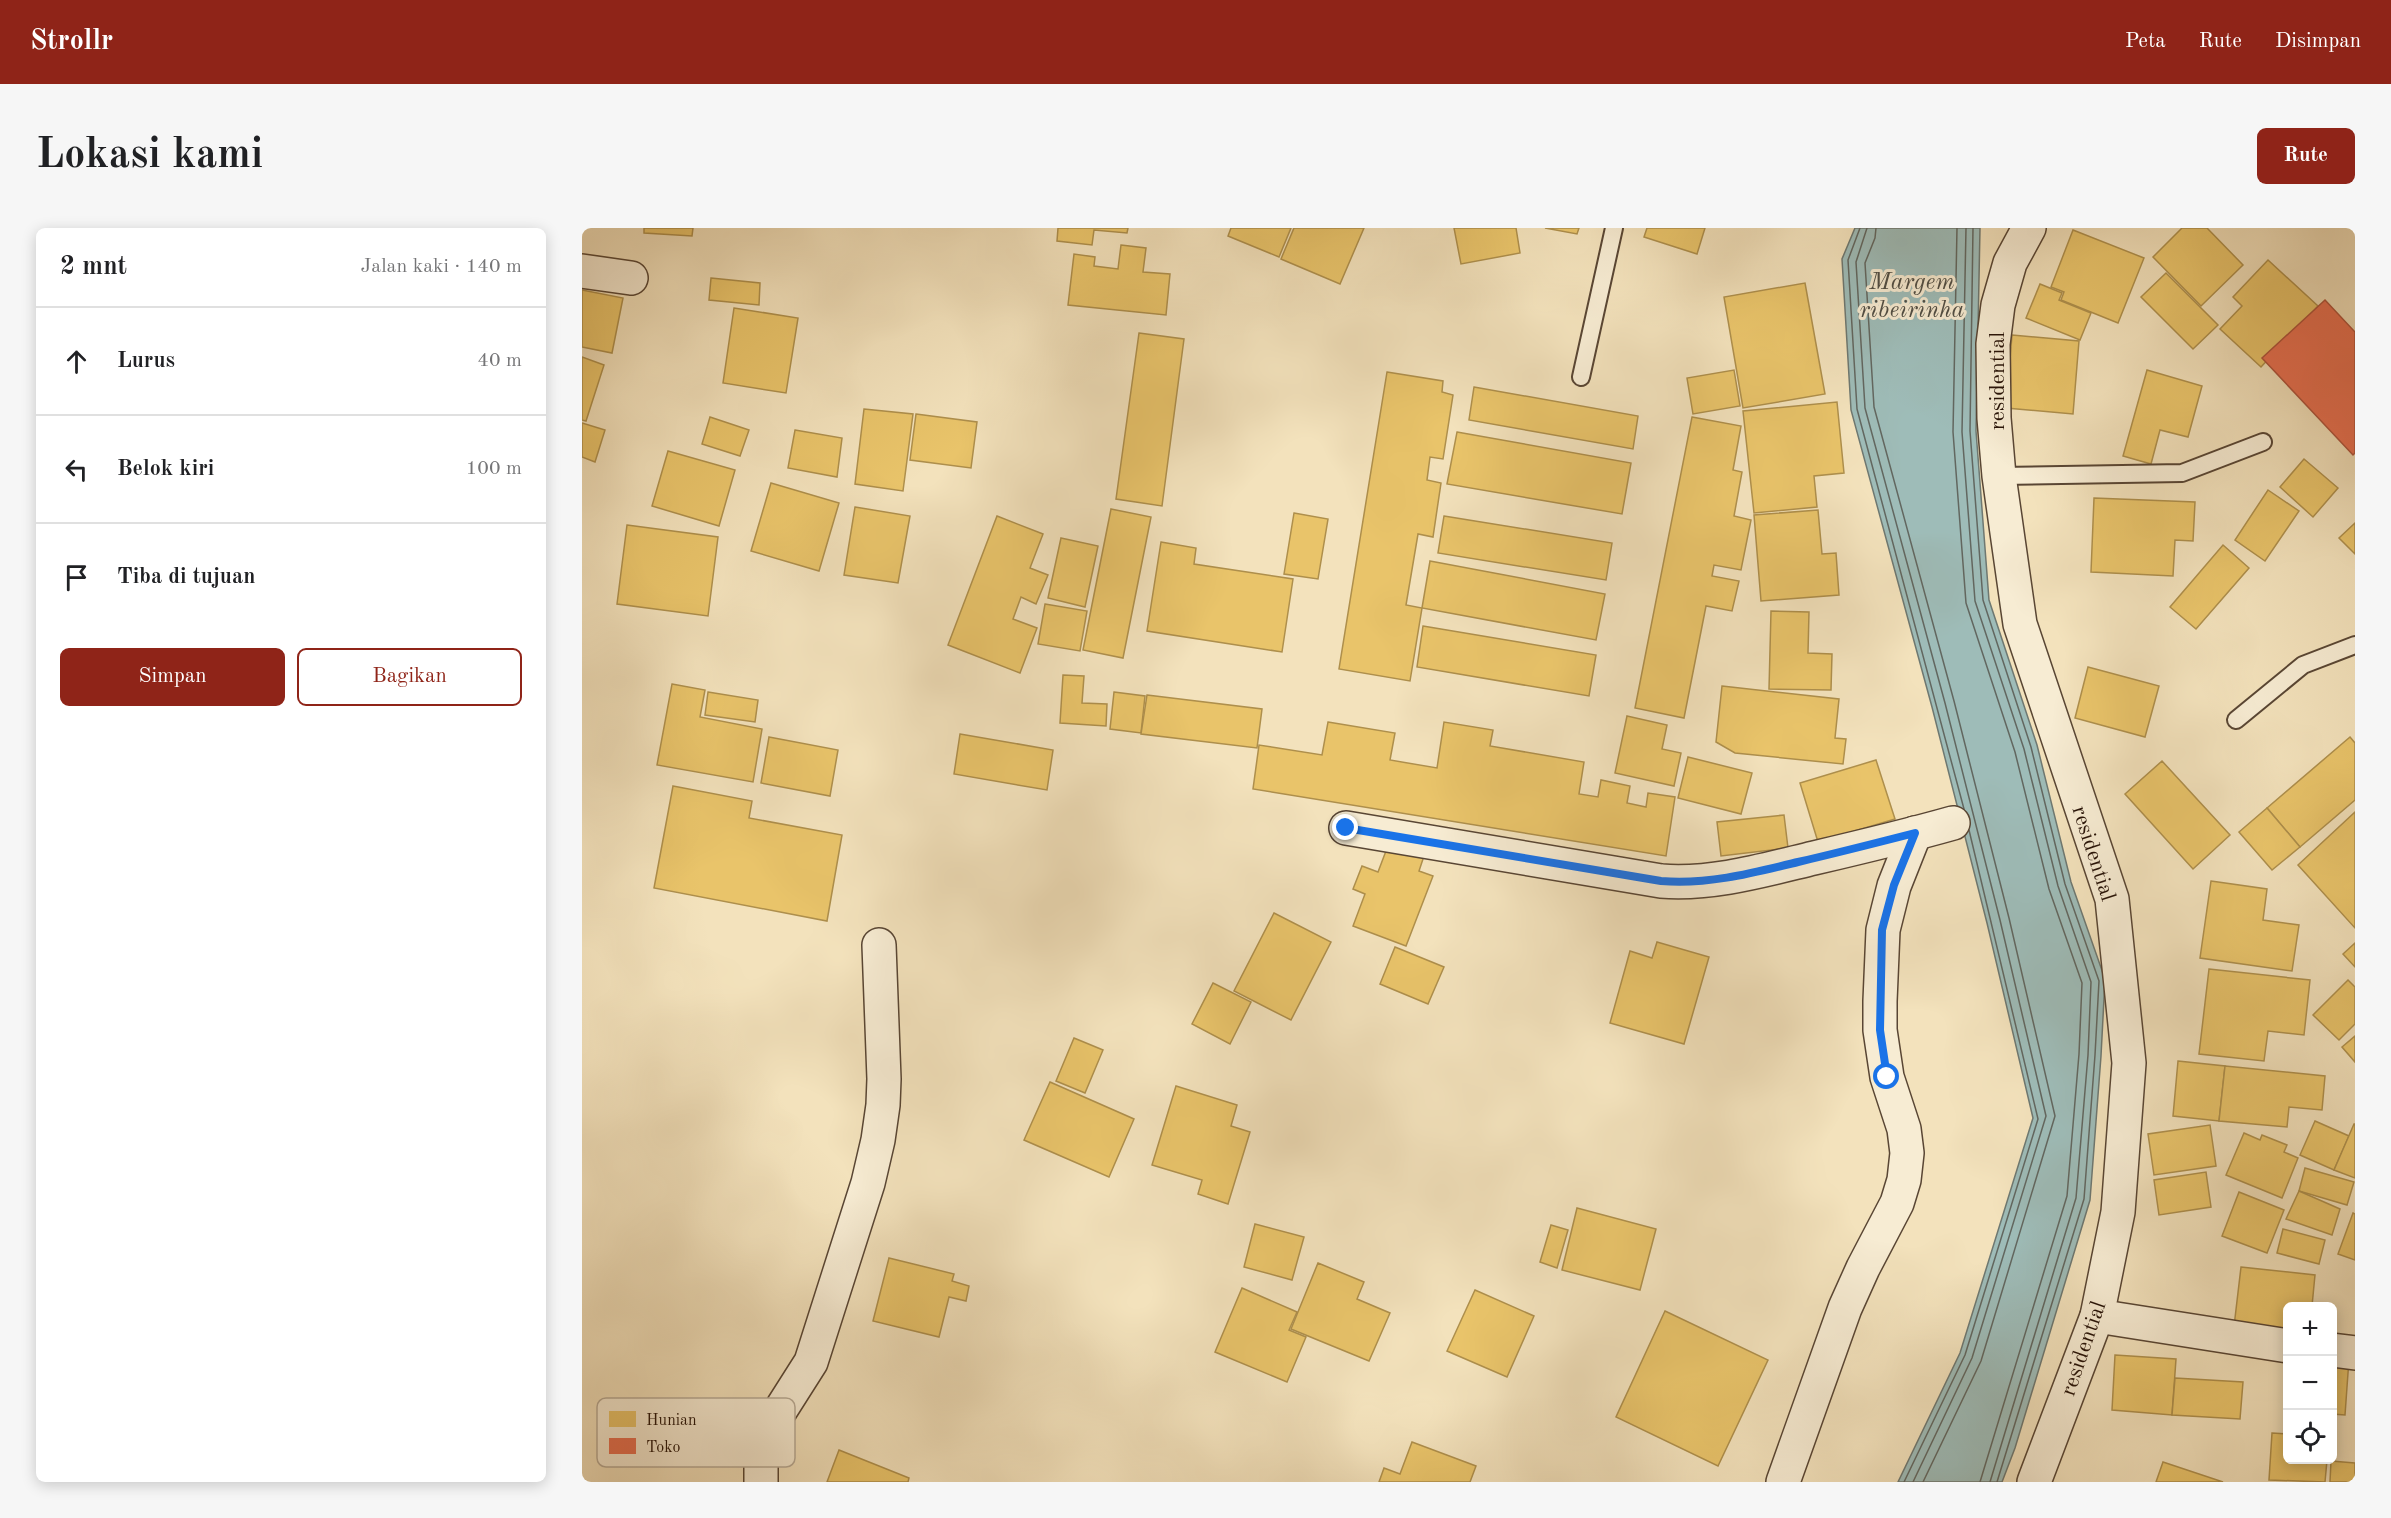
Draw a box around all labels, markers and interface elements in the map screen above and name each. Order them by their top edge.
text: Strollr [30,28,113,56]
text: Peta [2125,31,2166,52]
text: Rute [2199,31,2242,52]
text: Disimpan [2275,31,2361,52]
button: Rute [2257,128,2355,184]
text: Lokasi kami [36,135,263,177]
text: 2 mnt [60,254,127,280]
text: Jalan kaki · 140 m [360,257,522,277]
water label: Margem ribeirinha [1860,271,1965,323]
street label: residential [1987,332,2009,430]
icon: ahead [60,345,93,378]
text: Lurus [117,350,175,372]
text: 40 m [477,351,522,371]
icon: left [60,453,93,486]
text: Belok kiri [117,458,214,480]
text: 100 m [466,459,522,479]
icon: arrive [60,561,93,594]
text: Tiba di tujuan [117,566,255,588]
button: Simpan [60,648,285,706]
button: Bagikan [297,648,522,706]
street label: residential [2067,803,2119,904]
route end [1332,814,1358,840]
route start [1873,1063,1899,1089]
street label: residential [2057,1298,2110,1399]
map controls [2283,1302,2337,1464]
button: + [2283,1302,2337,1356]
button: − [2283,1356,2337,1410]
legend [597,1398,795,1467]
button: locate [2283,1410,2337,1464]
text: Hunian [646,1413,697,1429]
text: Toko [646,1440,681,1456]

